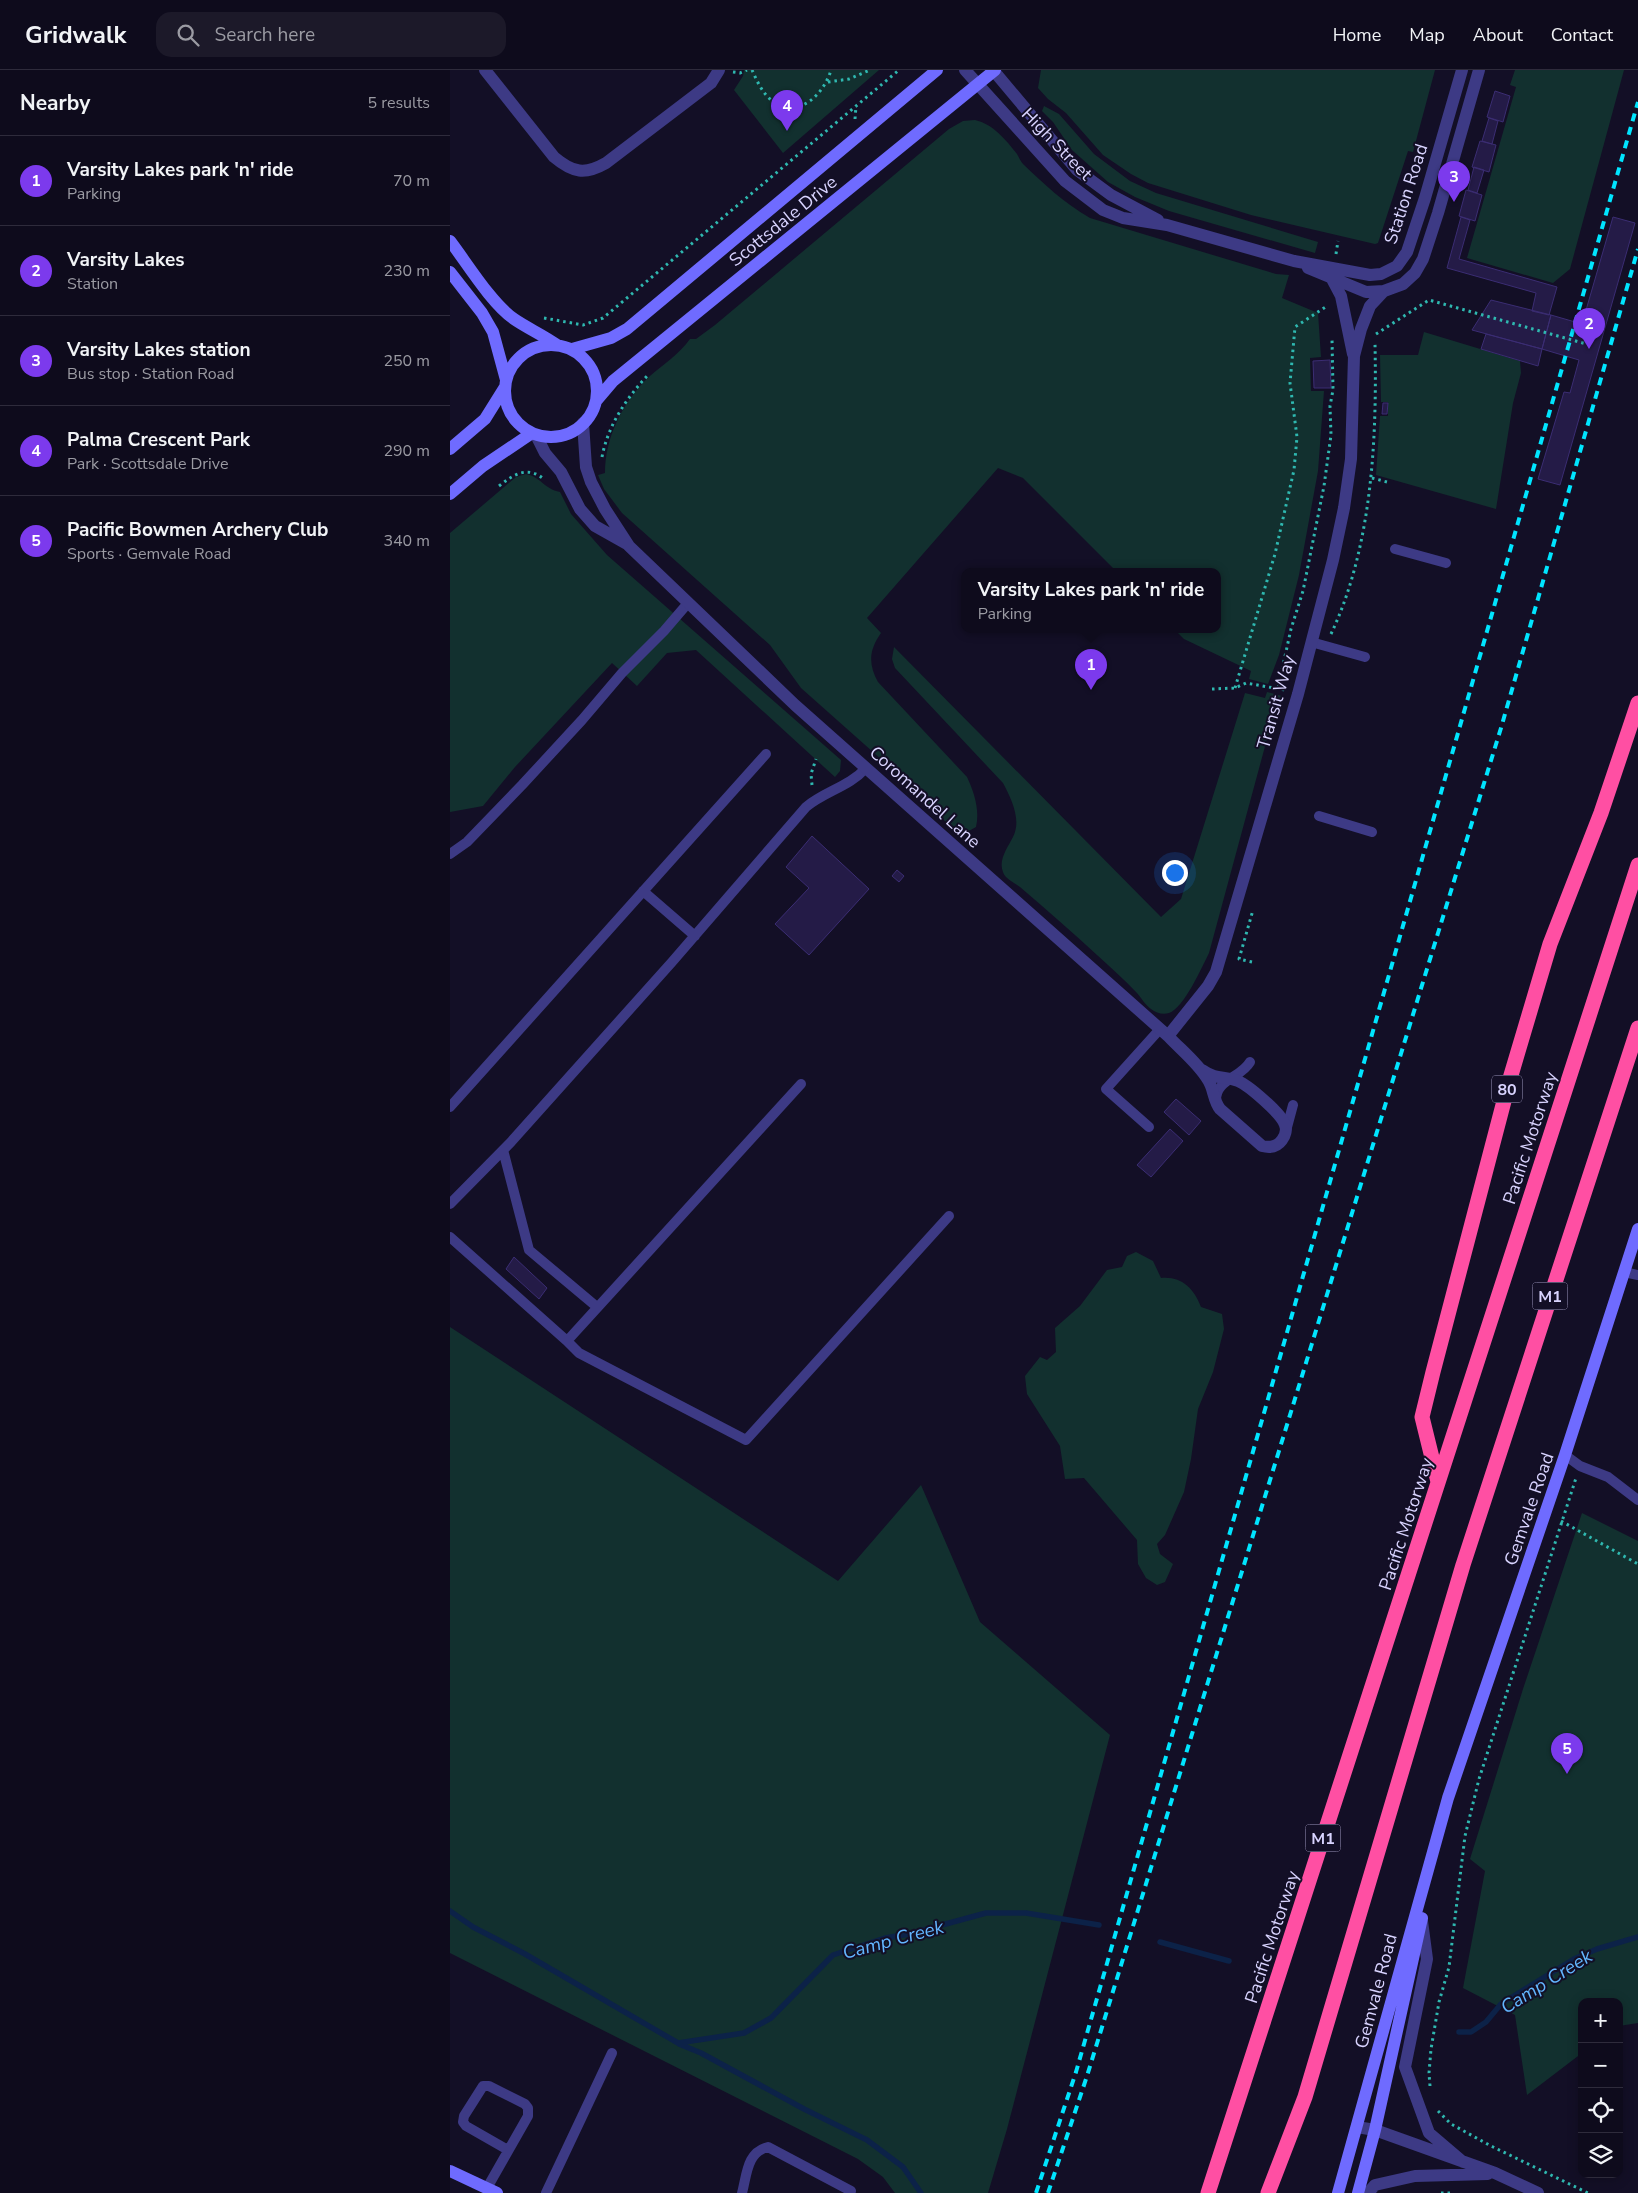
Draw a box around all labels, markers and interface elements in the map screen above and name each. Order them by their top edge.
search box [156,12,506,57]
text: Gridwalk [25,19,126,51]
icon: search [174,21,202,49]
text: Search here [214,22,315,48]
text: Home [1333,23,1381,47]
text: Map [1409,23,1445,47]
text: About [1473,23,1523,47]
text: Contact [1551,23,1613,47]
text: Nearby [20,89,90,117]
pin: 4 [771,90,803,131]
text: 5 results [368,92,430,114]
street label: High Street [1016,102,1098,186]
street label: Station Road [1379,141,1433,247]
text: Varsity Lakes park 'n' ride [67,157,294,183]
pin: 3 [1438,161,1470,202]
text: 1 [31,170,41,192]
text: 70 m [393,170,430,192]
street label: Scottsdale Drive [724,170,842,272]
text: Parking [67,183,121,205]
text: Varsity Lakes [67,247,184,273]
text: 2 [31,260,41,282]
text: 230 m [383,260,430,282]
text: Station [67,273,118,295]
pin: 2 [1573,308,1605,349]
text: Varsity Lakes station [67,337,251,363]
text: 3 [31,350,41,372]
text: 250 m [383,350,430,372]
text: Bus stop · Station Road [67,363,234,385]
text: Palma Crescent Park [67,427,250,453]
text: 4 [31,440,41,462]
text: 290 m [383,440,430,462]
text: Park · Scottsdale Drive [67,453,228,475]
text: Pacific Bowmen Archery Club [67,517,328,543]
text: 5 [31,530,41,552]
text: 340 m [383,530,430,552]
text: Sports · Gemvale Road [67,543,231,565]
popup [961,568,1221,633]
text: Varsity Lakes park 'n' ride [978,577,1204,603]
text: Parking [978,603,1032,625]
pin: 1 [1075,649,1107,690]
street label: Transit Way [1251,651,1301,752]
street label: Coromandel Lane [864,741,986,853]
your location [1162,860,1188,886]
street label: Pacific Motorway [1497,1068,1563,1207]
road number: 80 [1492,1076,1522,1102]
road number: M1 [1532,1282,1568,1310]
street label: Gemvale Road [1498,1449,1560,1569]
street label: Pacific Motorway [1373,1454,1439,1593]
pin: 5 [1551,1733,1583,1774]
road number: M1 [1306,1825,1340,1852]
street label: Pacific Motorway [1239,1867,1305,2006]
water label: Camp Creek [840,1914,947,1966]
street label: Gemvale Road [1349,1931,1403,2051]
water label: Camp Creek [1496,1943,1598,2020]
map controls [1578,1998,1623,2178]
button: + [1578,1998,1623,2043]
button: − [1578,2043,1623,2088]
button: locate [1578,2088,1623,2133]
button: layers [1578,2133,1623,2178]

